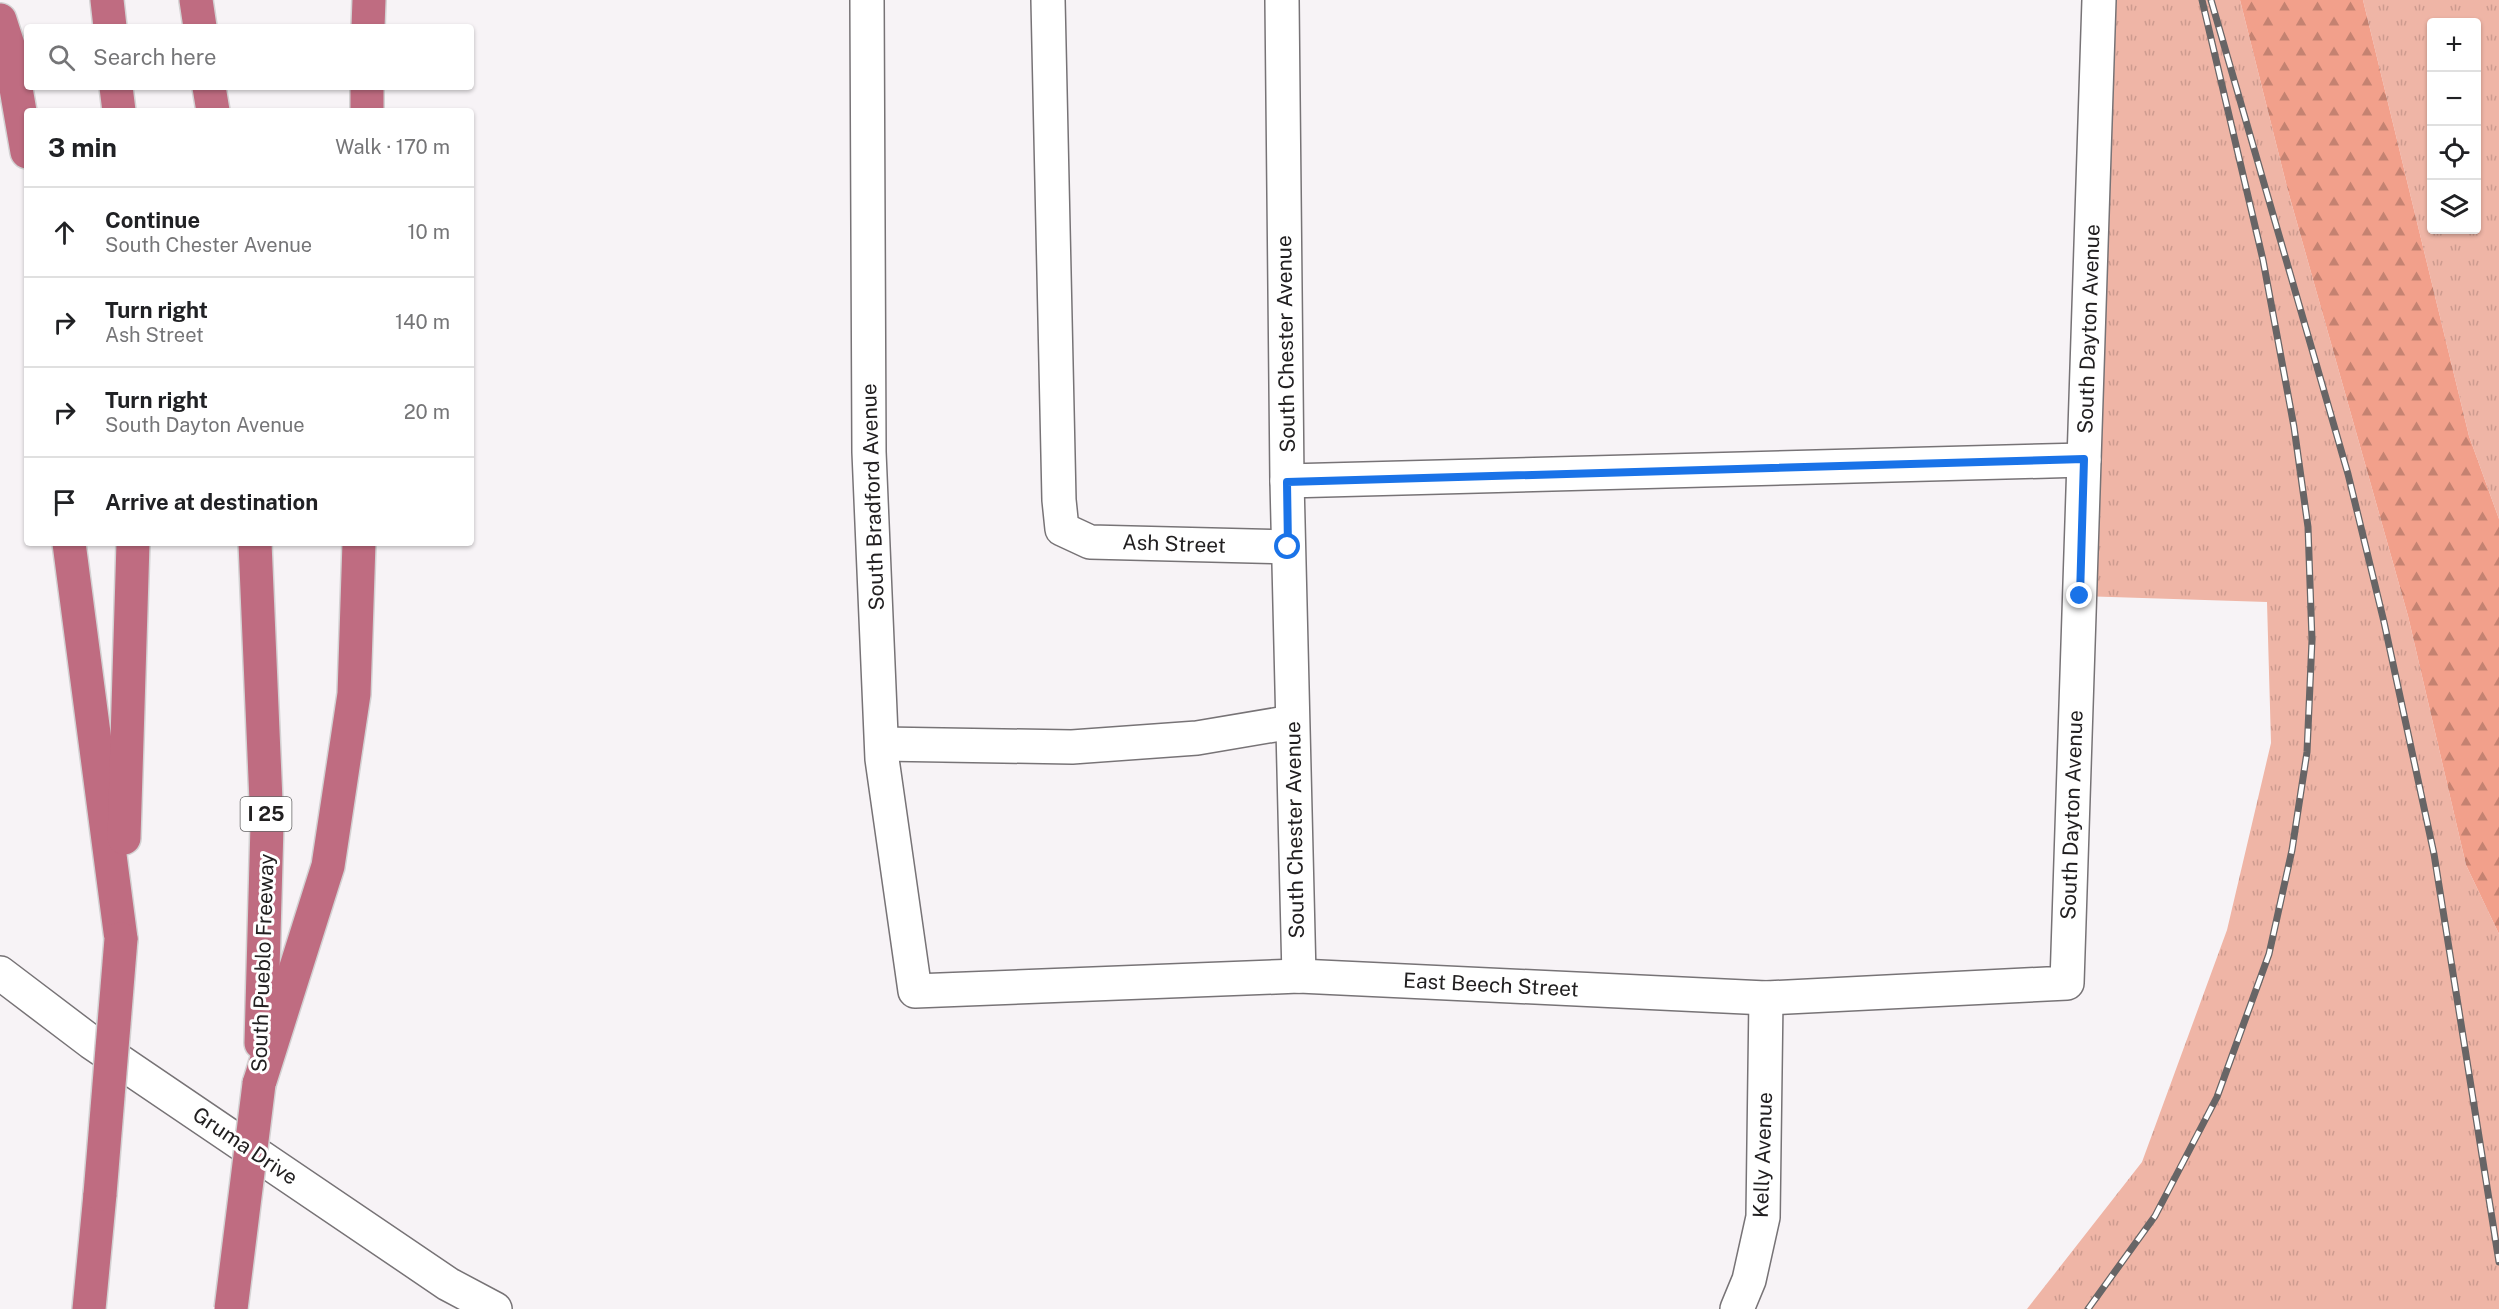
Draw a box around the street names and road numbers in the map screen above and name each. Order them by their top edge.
street label: South Dayton Avenue [2072,224,2105,434]
street label: South Chester Avenue [1271,235,1300,453]
street label: South Bradford Avenue [856,383,889,611]
street label: Ash Street [1122,529,1226,558]
street label: South Dayton Avenue [2055,710,2088,920]
street label: South Chester Avenue [1280,721,1309,939]
road number: I 25 [240,797,292,831]
street label: South Pueblo Freeway [246,853,279,1073]
street label: East Beech Street [1403,967,1579,1002]
street label: Kelly Avenue [1748,1092,1777,1218]
street label: Gruma Drive [188,1101,302,1190]

